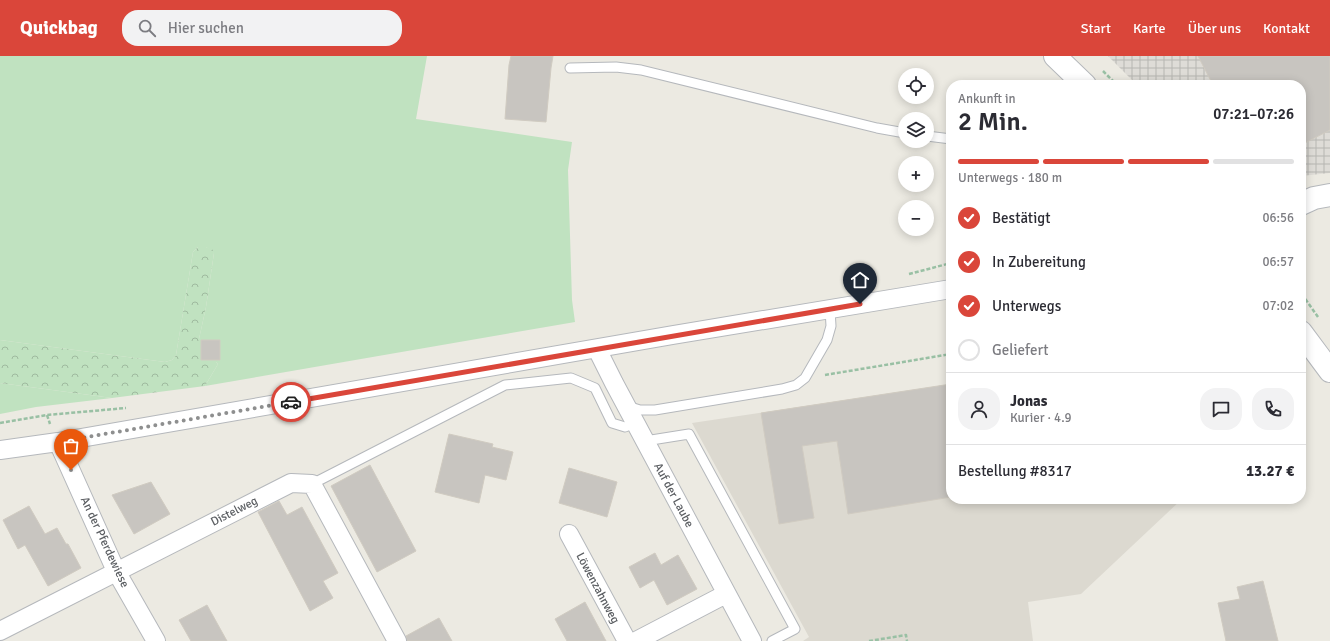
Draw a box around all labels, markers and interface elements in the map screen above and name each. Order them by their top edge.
search box [122,10,402,46]
text: Quickbag [20,16,98,40]
icon: search [136,17,158,39]
text: Hier suchen [168,19,244,37]
text: Start [1081,20,1111,37]
text: Karte [1133,20,1166,37]
text: Über uns [1188,20,1241,37]
text: Kontakt [1263,20,1310,37]
map controls [898,68,934,236]
button: locate [898,68,934,104]
text: Ankunft in [958,91,1016,107]
text: 07:21–07:26 [1213,105,1294,123]
text: 2 Min. [958,106,1028,138]
button: layers [898,112,934,148]
button: + [898,156,934,192]
text: Unterwegs · 180 m [958,170,1062,186]
button: − [898,200,934,236]
icon: check [958,207,980,229]
text: Bestätigt [992,209,1050,227]
text: 06:56 [1262,210,1294,226]
icon: check [958,251,980,273]
text: In Zubereitung [992,253,1086,271]
text: 06:57 [1262,254,1294,270]
pin [843,263,877,304]
icon: home [849,269,871,291]
icon: check [958,295,980,317]
text: Unterwegs [992,297,1061,315]
text: 07:02 [1262,298,1294,314]
text: Geliefert [992,341,1049,359]
courier [271,382,311,422]
button: person [958,388,1000,430]
button: chat [1200,388,1242,430]
button: phone [1252,388,1294,430]
icon: car [280,391,302,413]
text: Jonas [1010,392,1047,410]
text: Kurier · 4.9 [1010,410,1072,426]
pin [54,429,88,470]
icon: bag [60,435,82,457]
street label: Auf der Laube [650,460,697,530]
text: Bestellung #8317 [958,462,1072,480]
text: 13.27 € [1246,462,1294,480]
street label: Distelweg [208,493,260,530]
street label: An der Pferdewiese [77,494,132,590]
street label: Löwenzahnweg [573,550,623,626]

